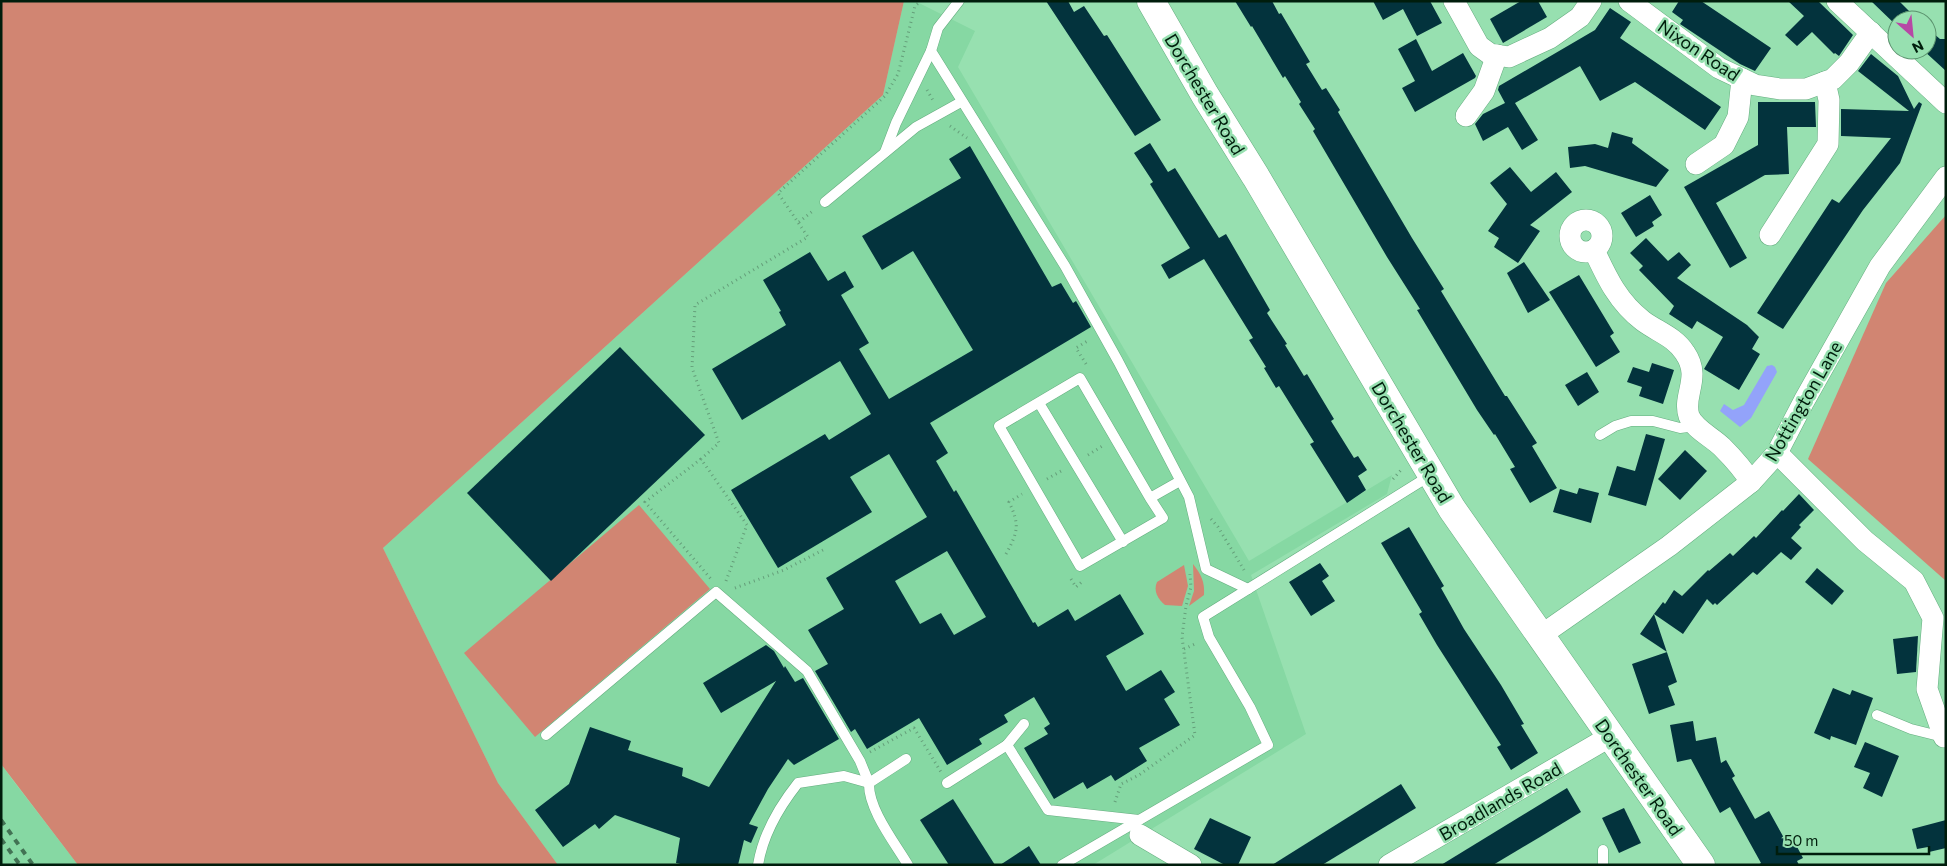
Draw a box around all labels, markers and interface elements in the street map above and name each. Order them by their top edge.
north arrow [1887,10,1937,60]
street label: Nixon Road [1654,15,1744,85]
street label: Dorchester Road [1160,30,1250,158]
text: N [1910,37,1927,57]
street label: Nottington Lane [1760,337,1846,465]
street label: Dorchester Road [1367,378,1457,506]
street label: Dorchester Road [1591,715,1687,839]
street label: Broadlands Road [1435,757,1565,845]
scale bar [1777,824,1930,856]
text: 50 m [1784,831,1818,849]

